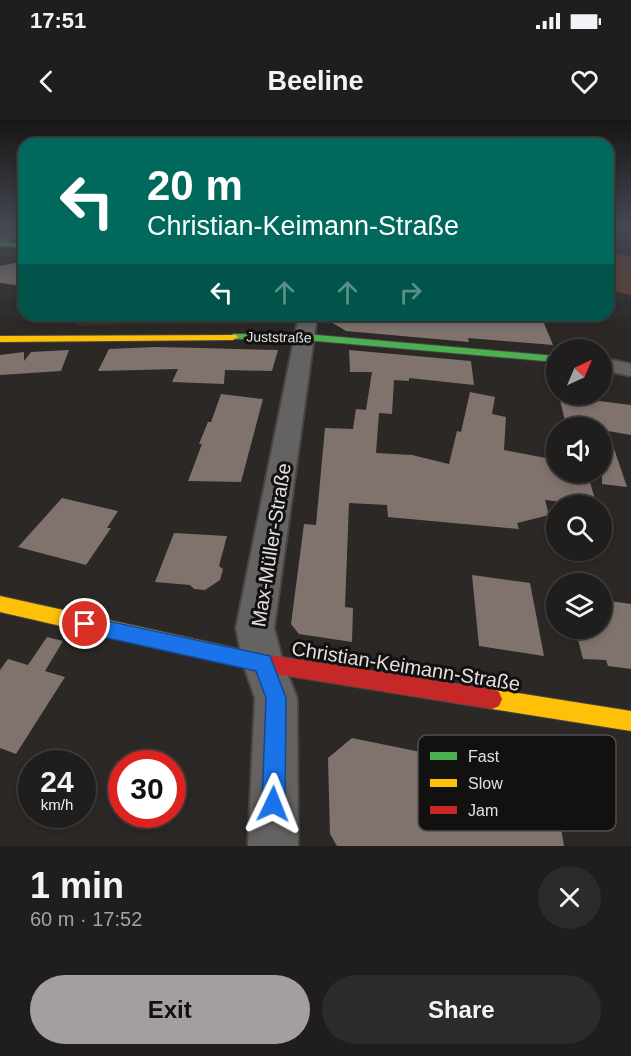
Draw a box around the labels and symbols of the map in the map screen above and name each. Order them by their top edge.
street label: Juststraße [246,328,312,346]
north arrow [546,339,612,405]
street label: Max-Müller-Straße [247,462,295,628]
pin [59,598,110,649]
street label: Christian-Keimann-Straße [290,637,522,695]
legend [418,735,616,831]
text: Fast [468,748,500,765]
speed limit sign: 30 [108,750,186,828]
position arrow [241,772,305,836]
text: Slow [468,775,503,792]
text: Jam [468,802,498,819]

